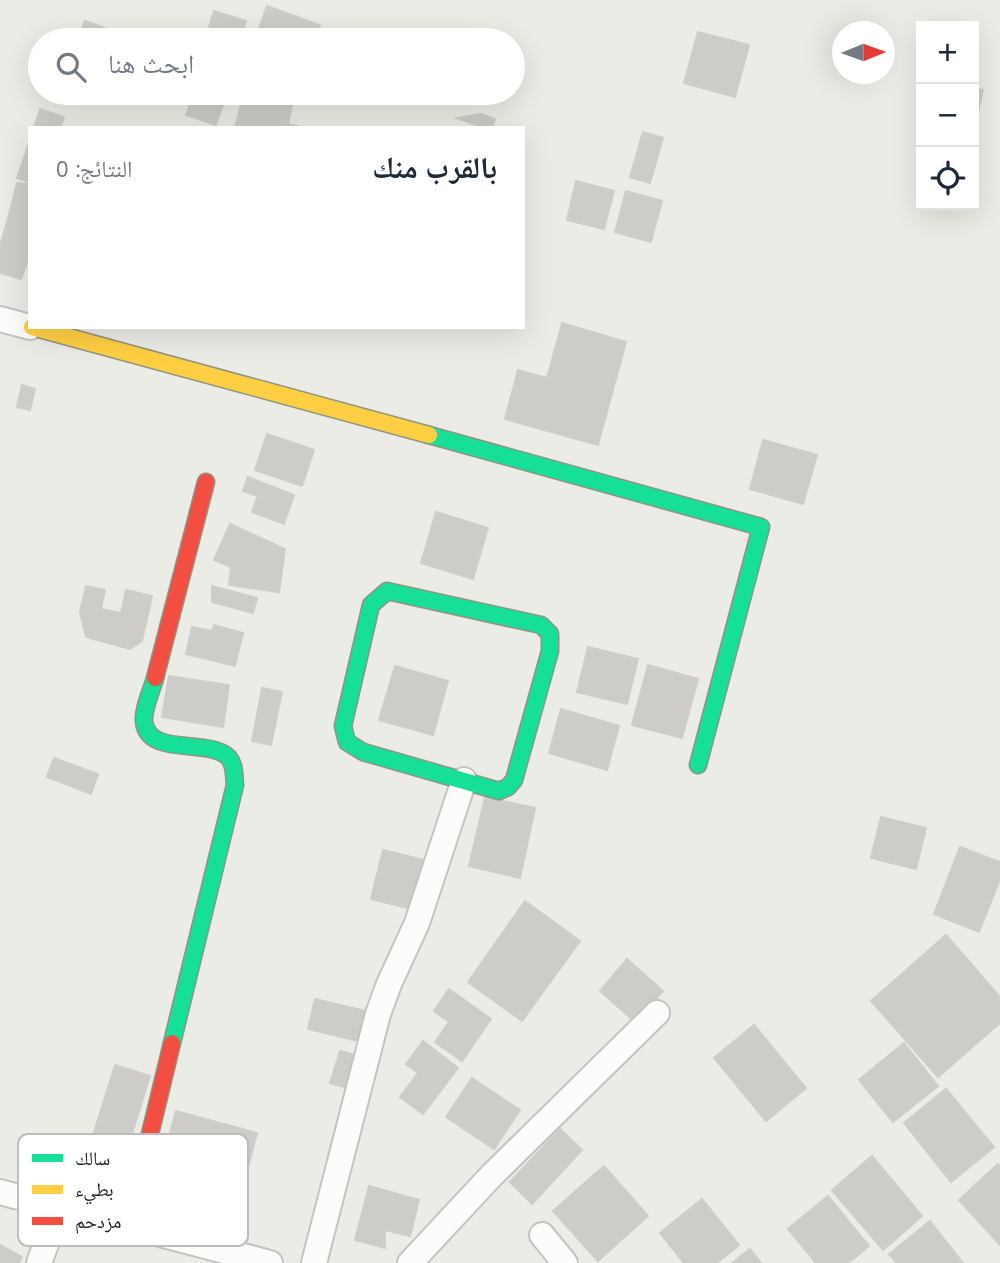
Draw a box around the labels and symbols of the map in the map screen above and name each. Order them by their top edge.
north arrow [832,21,895,84]
legend [18,1134,248,1246]
text: سالك [75,1146,110,1170]
text: بطيء [75,1177,114,1205]
text: مزدحم [75,1209,121,1234]

